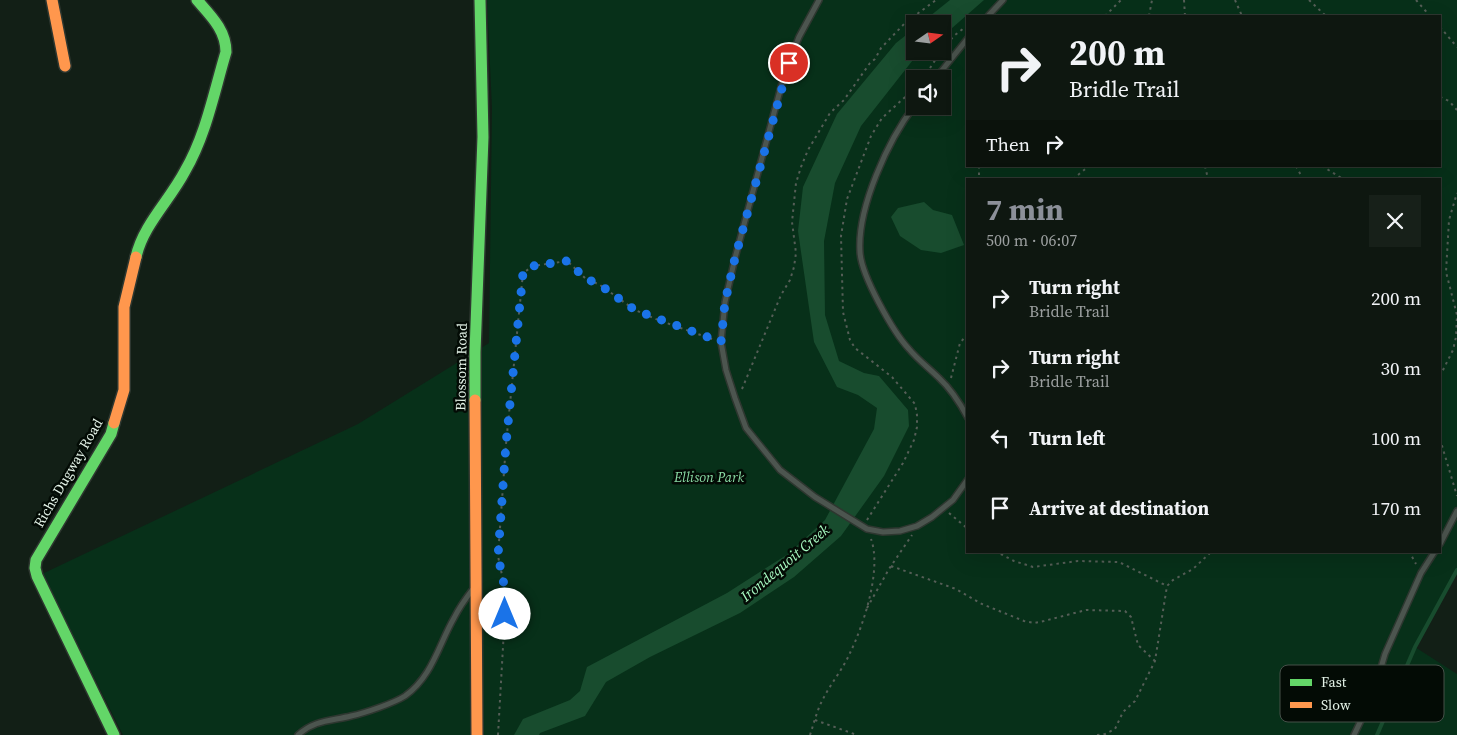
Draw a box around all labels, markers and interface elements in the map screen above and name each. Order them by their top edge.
north arrow [906,15,951,60]
map controls [906,15,951,115]
text: 200 m [1069,29,1165,77]
icon: right [986,35,1051,100]
pin [768,42,810,84]
icon: arrive [775,49,803,77]
button: sound [906,70,951,115]
text: Bridle Trail [1069,74,1180,104]
icon: right [1040,130,1068,158]
text: Then [986,131,1030,157]
text: 7 min [986,189,1064,230]
button: close [1369,195,1421,247]
text: 500 m · 06:07 [986,229,1077,251]
text: Turn right [1029,274,1120,300]
icon: right [986,284,1014,312]
text: 200 m [1371,285,1421,311]
text: Bridle Trail [1029,300,1109,322]
street label: Blossom Road [450,323,472,411]
text: Turn right [1029,344,1120,370]
icon: right [986,354,1014,382]
text: 30 m [1380,355,1421,381]
text: Bridle Trail [1029,370,1109,392]
street label: Richs Dugway Road [29,415,107,531]
icon: left [986,424,1014,452]
text: Turn left [1029,425,1105,451]
text: 100 m [1371,425,1421,451]
park label: Ellison Park [673,467,744,487]
icon: arrive [986,494,1014,522]
text: Arrive at destination [1029,495,1209,521]
text: 170 m [1371,495,1421,521]
water label: Irondequoit Creek [735,519,834,607]
position arrow [478,587,530,639]
legend [1280,665,1444,722]
text: Fast [1321,672,1347,692]
text: Slow [1321,695,1351,715]

